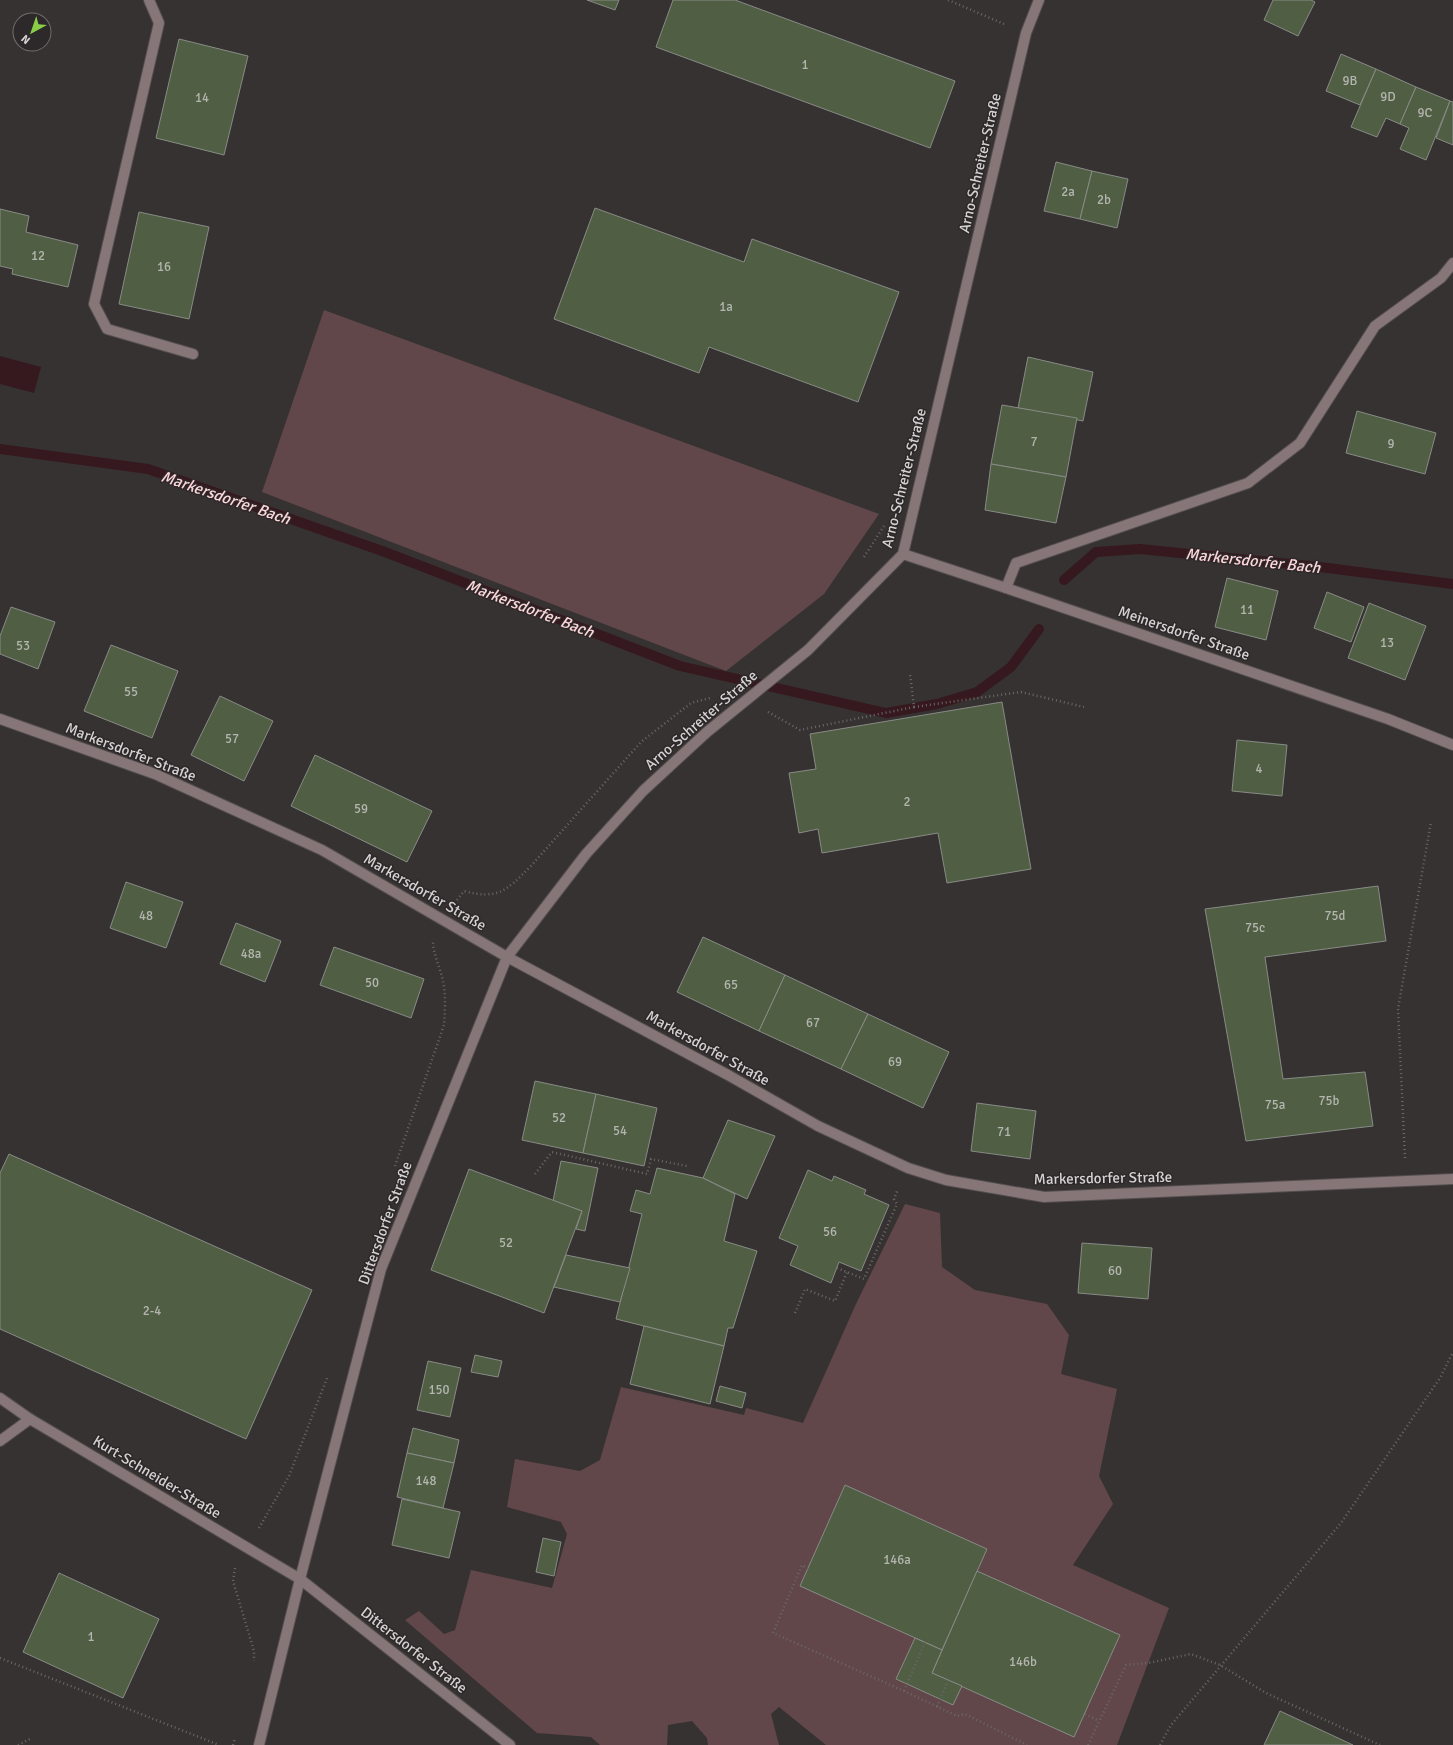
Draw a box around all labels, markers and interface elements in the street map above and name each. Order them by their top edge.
north arrow [12,12,52,52]
text: N [19,32,33,47]
house number: 1 [801,57,809,73]
house number: 9B [1343,73,1358,89]
house number: 9D [1380,89,1396,105]
house number: 14 [195,90,209,106]
street label: Arno-Schreiter-Straße [955,91,1005,235]
house number: 9C [1418,105,1433,121]
house number: 2a [1061,184,1075,200]
house number: 2b [1097,192,1111,208]
house number: 12 [31,248,45,264]
house number: 16 [157,259,171,275]
house number: 1a [719,299,733,315]
street label: Arno-Schreiter-Straße [878,406,930,550]
house number: 7 [1030,434,1038,450]
house number: 9 [1387,436,1395,452]
water label: Markersdorfer Bach [158,466,294,530]
water label: Markersdorfer Bach [1185,544,1322,578]
water label: Markersdorfer Bach [463,575,598,643]
street label: Meinersdorfer Straße [1116,602,1252,664]
house number: 11 [1240,602,1254,618]
house number: 13 [1380,635,1394,651]
house number: 53 [16,638,30,654]
street label: Arno-Schreiter-Straße [641,666,761,774]
house number: 55 [124,684,138,700]
street label: Markersdorfer Straße [63,719,199,785]
house number: 57 [225,731,239,747]
house number: 4 [1255,761,1263,777]
house number: 2 [903,794,911,810]
house number: 59 [354,801,368,817]
street label: Markersdorfer Straße [361,850,489,934]
house number: 48 [139,908,153,924]
house number: 75d [1325,908,1346,924]
house number: 75c [1245,920,1265,936]
house number: 48a [241,946,261,962]
house number: 50 [365,975,379,991]
house number: 65 [724,977,738,993]
street label: Markersdorfer Straße [643,1007,773,1089]
house number: 67 [806,1015,820,1031]
house number: 69 [888,1054,902,1070]
house number: 75b [1319,1093,1340,1109]
house number: 75a [1265,1097,1285,1113]
house number: 52 [552,1110,566,1126]
house number: 54 [613,1123,627,1139]
house number: 71 [997,1124,1011,1140]
street label: Dittersdorfer Straße [354,1159,416,1287]
street label: Markersdorfer Straße [1034,1168,1172,1188]
house number: 56 [823,1224,837,1240]
house number: 52 [499,1235,513,1251]
house number: 60 [1108,1263,1122,1279]
house number: 2-4 [143,1303,161,1319]
house number: 150 [428,1382,450,1398]
street label: Kurt-Schneider-Straße [90,1432,224,1522]
house number: 148 [415,1473,437,1489]
house number: 146a [883,1552,911,1568]
street label: Dittersdorfer Straße [357,1603,471,1697]
house number: 1 [87,1629,95,1645]
house number: 146b [1009,1654,1037,1670]

